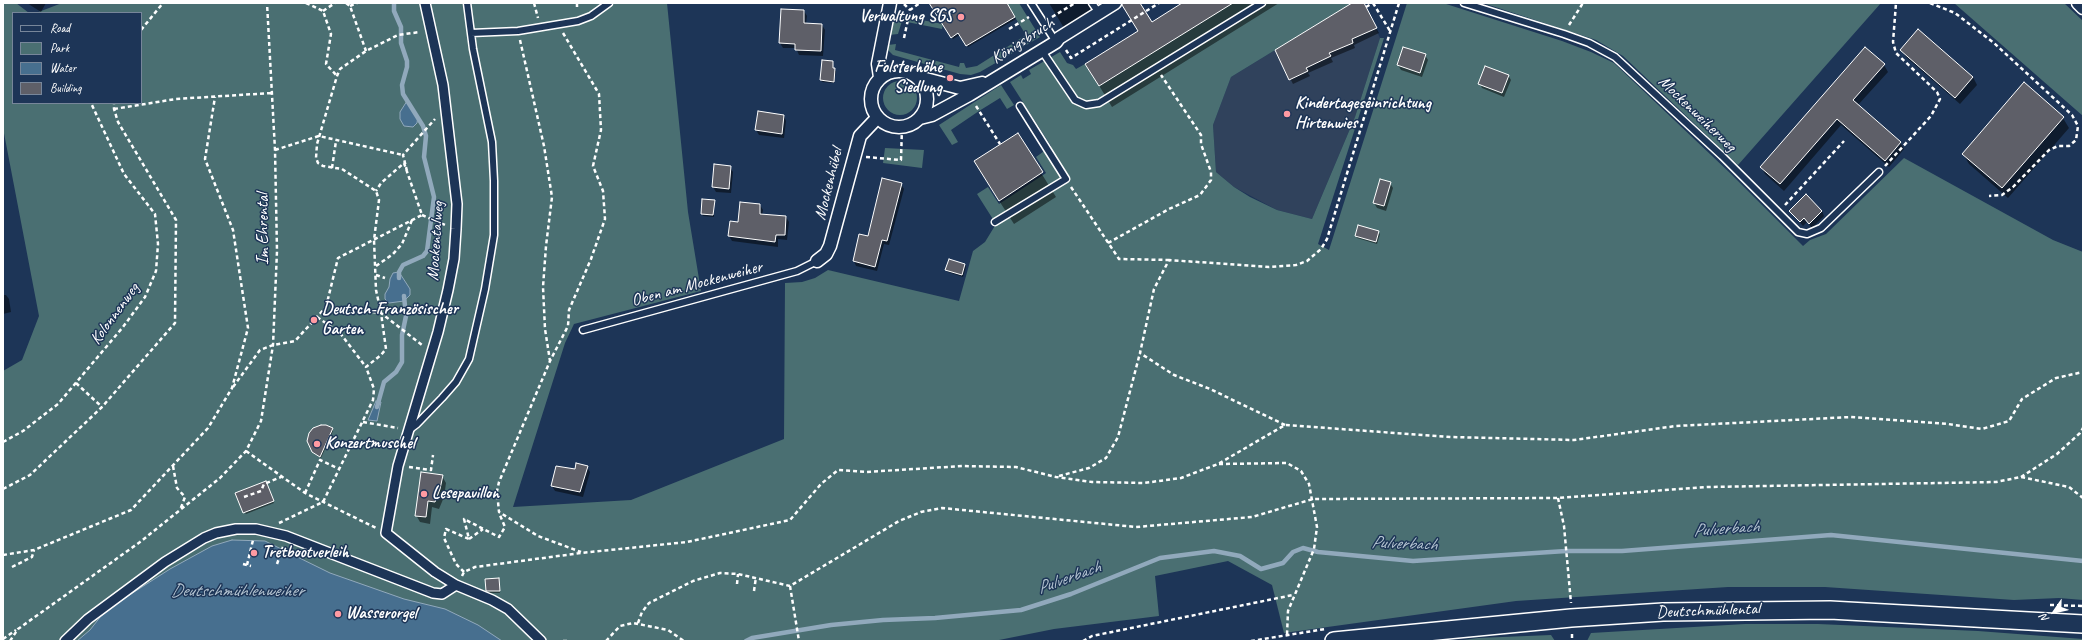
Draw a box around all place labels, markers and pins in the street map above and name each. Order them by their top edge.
place label: Verwaltung SGS [859,7,953,27]
marker: Verwaltung SGS [956,12,966,22]
place label: Folsterhöhe Siedlung [874,58,942,98]
marker: Folsterhöhe Siedlung [945,73,955,83]
place label: Kindertageseinrichtung Hirtenwies [1295,94,1431,134]
marker: Kindertageseinrichtung Hirtenwies [1282,109,1292,119]
place label: Deutsch-Französischer Garten [322,300,458,340]
marker: Deutsch-Französischer Garten [309,315,319,325]
place label: Konzertmuschel [325,434,415,454]
marker: Konzertmuschel [312,439,322,449]
place label: Lesepavillon [432,484,499,504]
marker: Lesepavillon [419,489,429,499]
place label: Tretbootverleih [262,543,349,563]
marker: Tretbootverleih [249,548,259,558]
place label: Wasserorgel [346,604,417,624]
marker: Wasserorgel [333,609,343,619]

